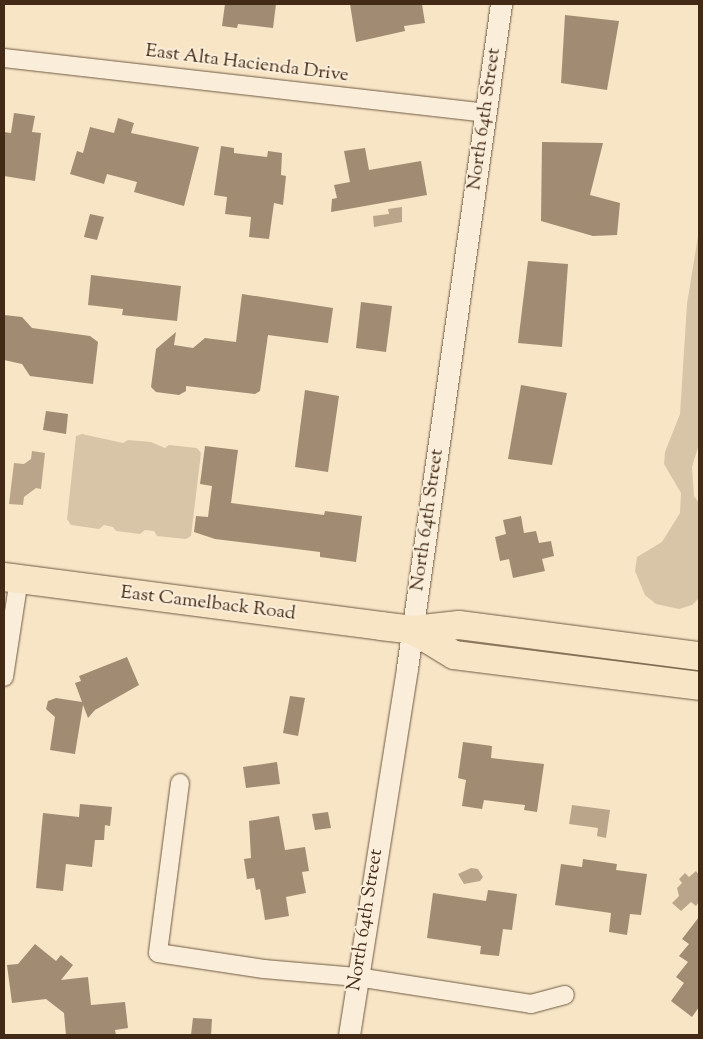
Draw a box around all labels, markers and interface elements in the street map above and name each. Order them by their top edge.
street label: East Alta Hacienda Drive [144,40,350,88]
street label: North 64th Street [464,46,506,192]
street label: North 64th Street [407,447,449,593]
street label: East Camelback Road [119,582,297,626]
street label: North 64th Street [344,847,388,993]

